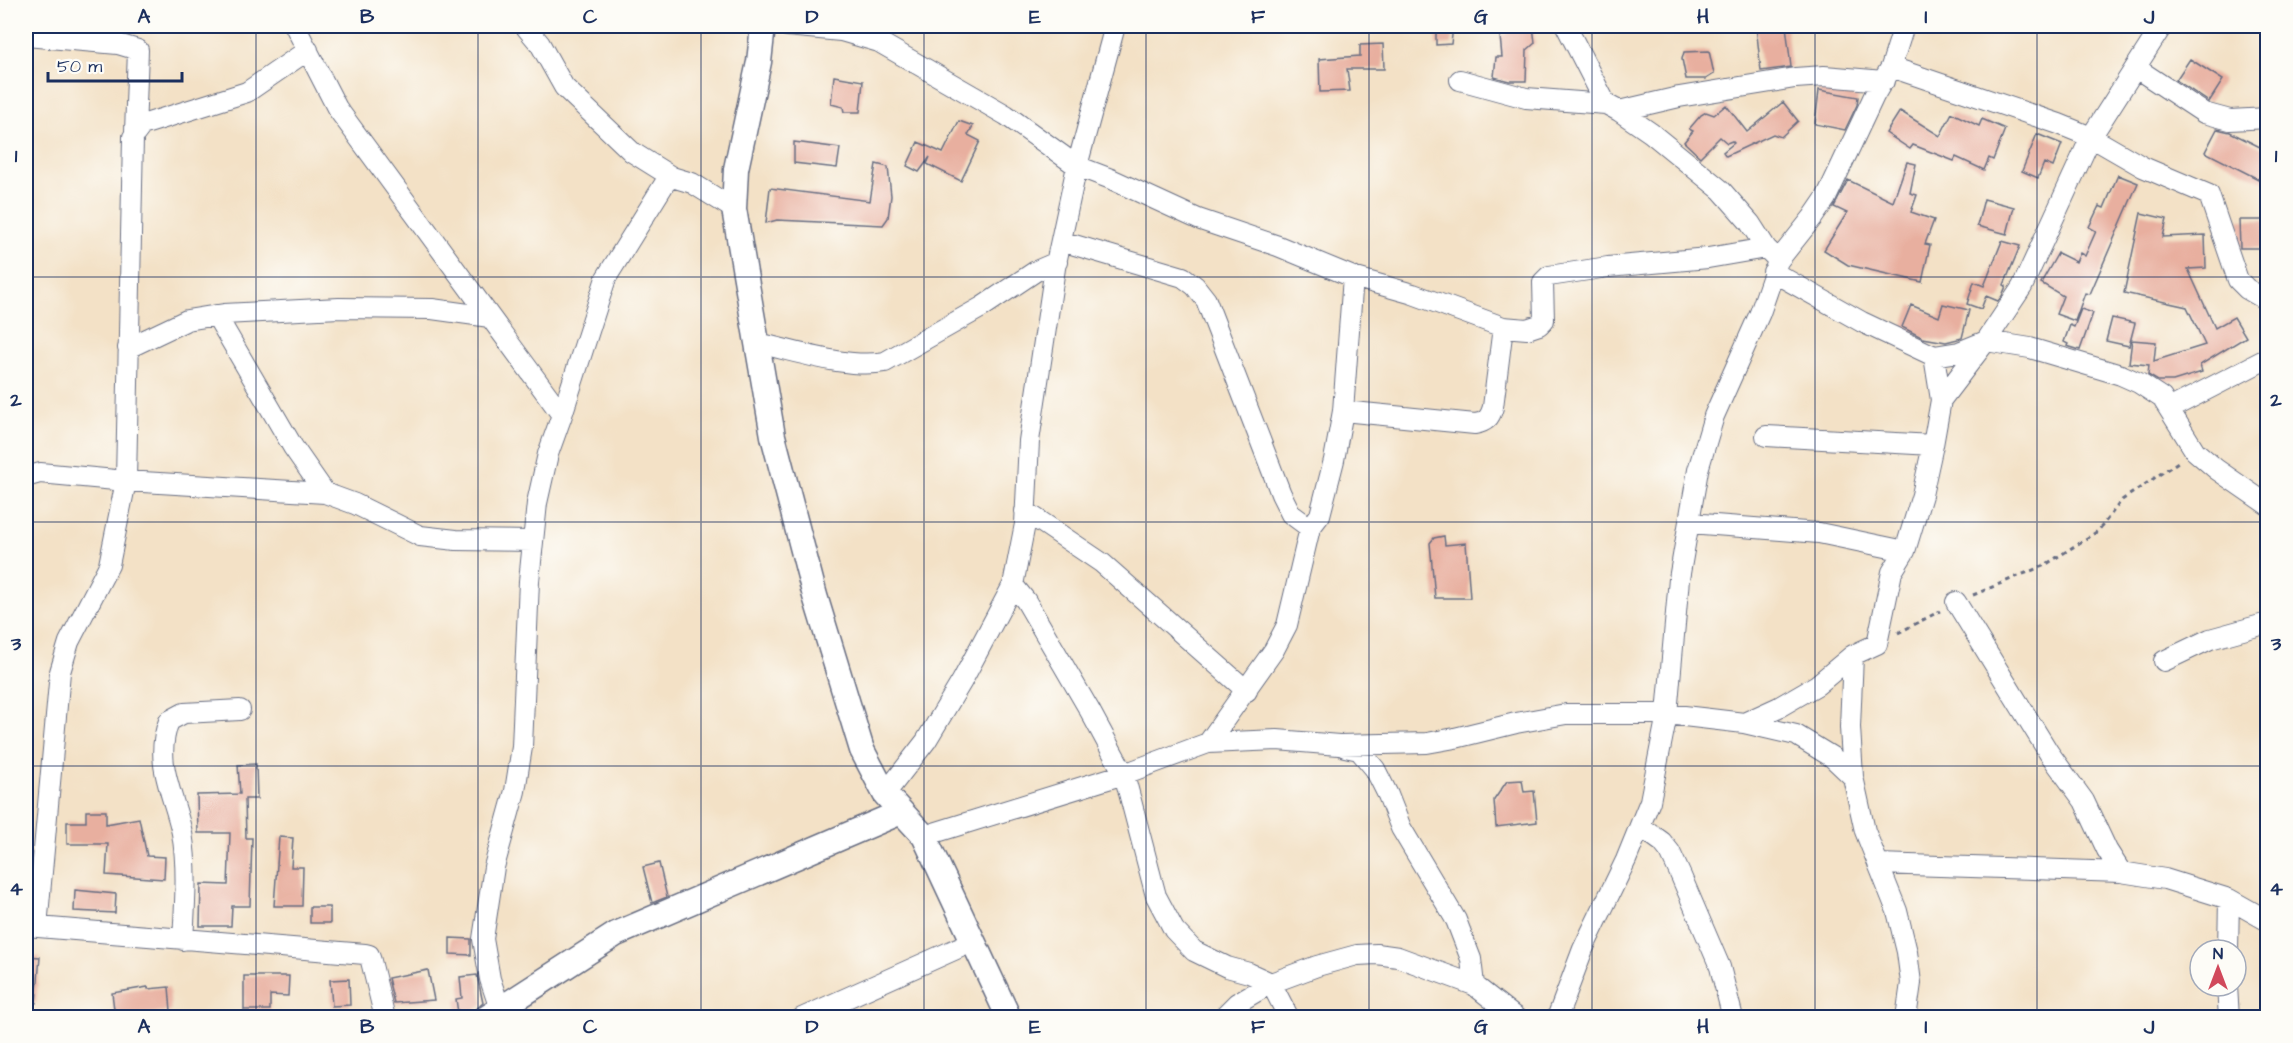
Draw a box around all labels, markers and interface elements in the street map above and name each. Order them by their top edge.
text: A [138,3,151,31]
text: B [360,3,375,31]
text: C [583,3,598,31]
text: D [806,3,819,31]
text: E [1029,3,1041,31]
text: F [1251,3,1266,31]
text: G [1474,3,1488,31]
text: H [1697,3,1709,31]
text: I [1924,3,1928,31]
text: J [2143,3,2155,31]
scale bar [48,45,182,83]
text: 50 m [57,54,102,79]
text: 1 [15,142,18,170]
text: 1 [2275,142,2278,170]
text: 2 [9,386,22,414]
text: 2 [2269,386,2282,414]
text: 3 [10,630,22,658]
text: 3 [2270,630,2282,658]
text: 4 [9,875,23,903]
text: 4 [2269,875,2283,903]
north arrow [2188,938,2248,998]
text: N [2213,943,2223,965]
text: A [138,1013,151,1041]
text: B [360,1013,375,1041]
text: C [583,1013,598,1041]
text: D [806,1013,819,1041]
text: E [1029,1013,1041,1041]
text: F [1251,1013,1266,1041]
text: G [1474,1013,1488,1041]
text: H [1697,1013,1709,1041]
text: I [1924,1013,1928,1041]
text: J [2143,1013,2155,1041]

